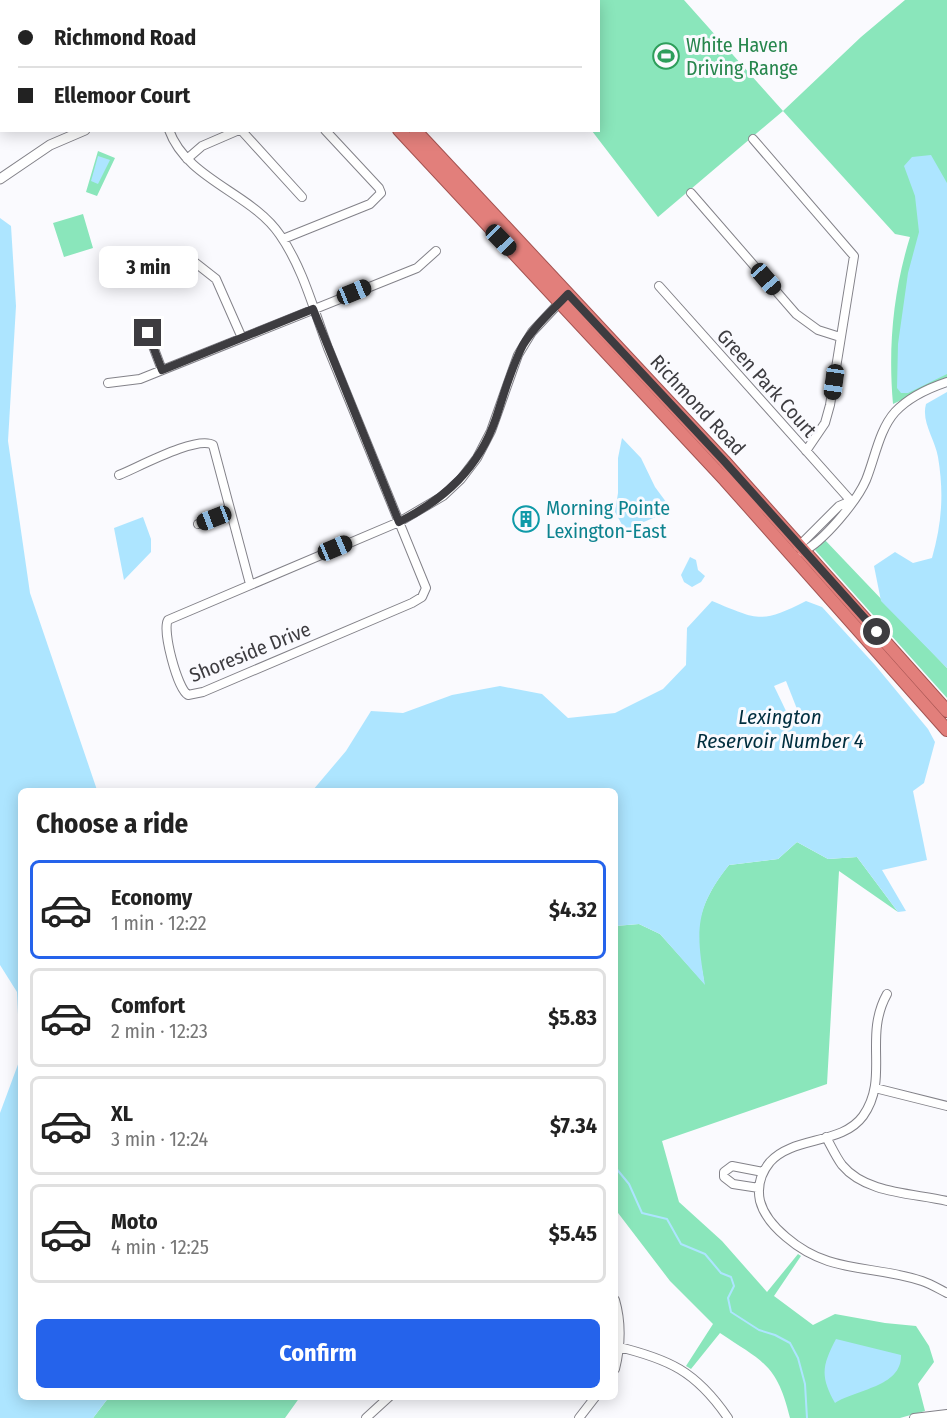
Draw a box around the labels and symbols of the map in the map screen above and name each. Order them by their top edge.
place label: White Haven Driving Range [686,33,798,80]
sports icon: White Haven Driving Range [651,41,681,71]
car [482,221,520,259]
callout: 3 min [98,246,198,288]
car [747,260,785,298]
car [334,277,374,307]
route end [134,319,161,346]
street label: Green Park Court [712,324,822,442]
street label: Richmond Road [645,350,751,460]
car [823,363,845,401]
place label: Morning Pointe Lexington-East [546,496,670,543]
car [194,503,234,533]
building icon: Morning Pointe Lexington-East [511,504,541,534]
car [315,533,355,563]
street label: Shoreside Drive [186,617,314,687]
route start [863,618,890,645]
water label: Lexington Reservoir Number 4 [696,704,864,754]

